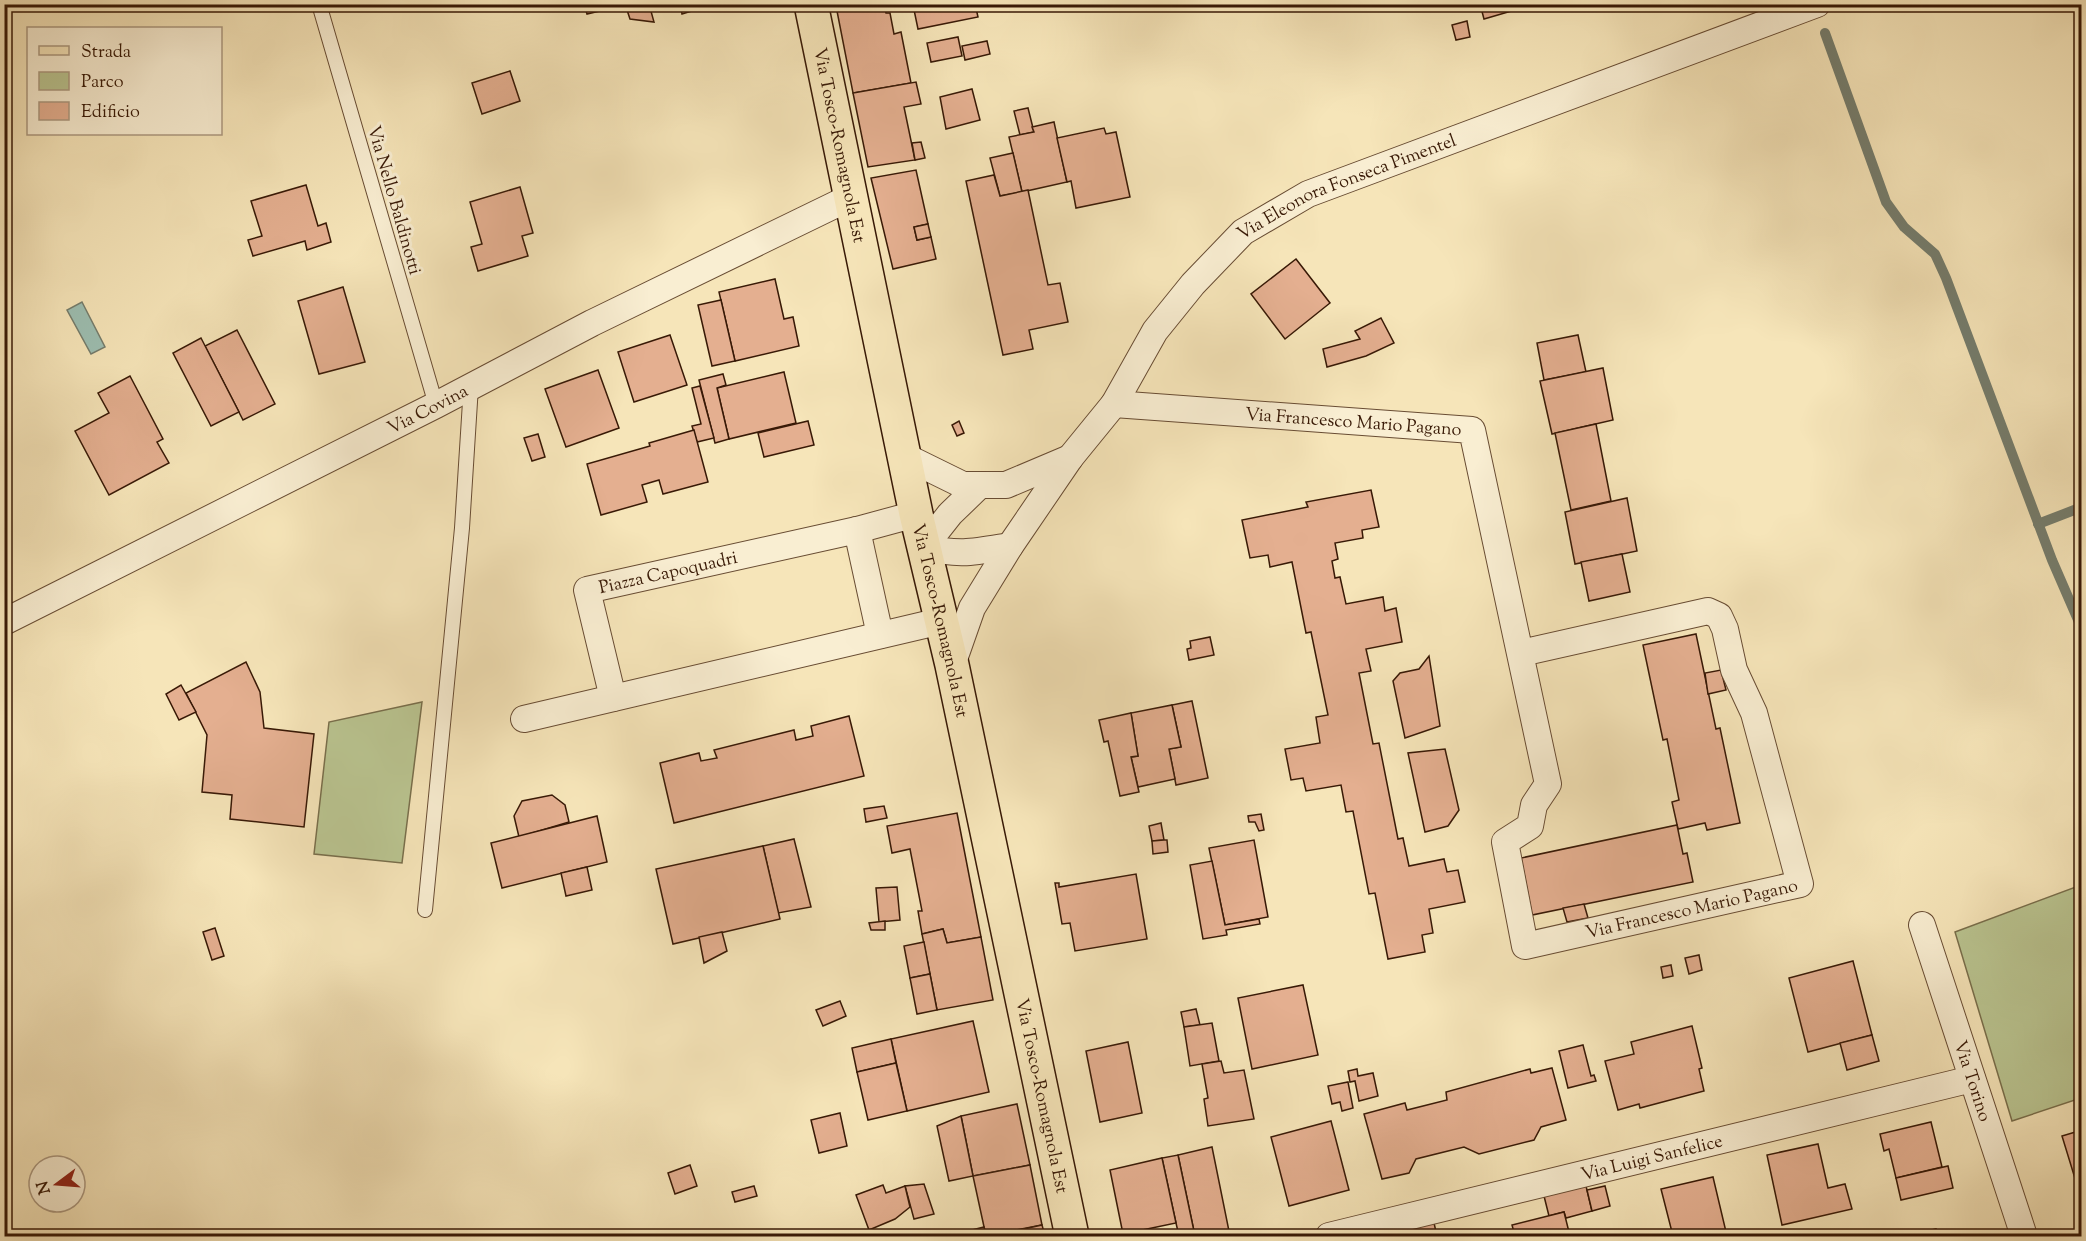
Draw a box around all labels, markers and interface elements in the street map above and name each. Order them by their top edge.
legend [27,27,222,135]
text: Strada [81,40,131,66]
street label: Via Tosco-Romagnola Est [805,46,871,245]
text: Parco [81,70,124,96]
text: Edificio [81,100,140,126]
street label: Via Nello Baldinotti [359,123,427,278]
street label: Via Eleonora Fonseca Pimentel [1233,129,1460,248]
street label: Via Covina [383,379,473,442]
street label: Via Francesco Mario Pagano [1244,403,1462,444]
street label: Via Tosco-Romagnola Est [904,521,974,720]
street label: Piazza Capoquadri [596,546,740,602]
street label: Via Francesco Mario Pagano [1583,874,1801,947]
street label: Via Tosco-Romagnola Est [1007,996,1074,1196]
street label: Via Torino [1946,1038,1997,1125]
street label: Via Luigi Sanfelice [1578,1129,1726,1189]
north arrow [27,1154,87,1214]
text: N [32,1178,58,1197]

